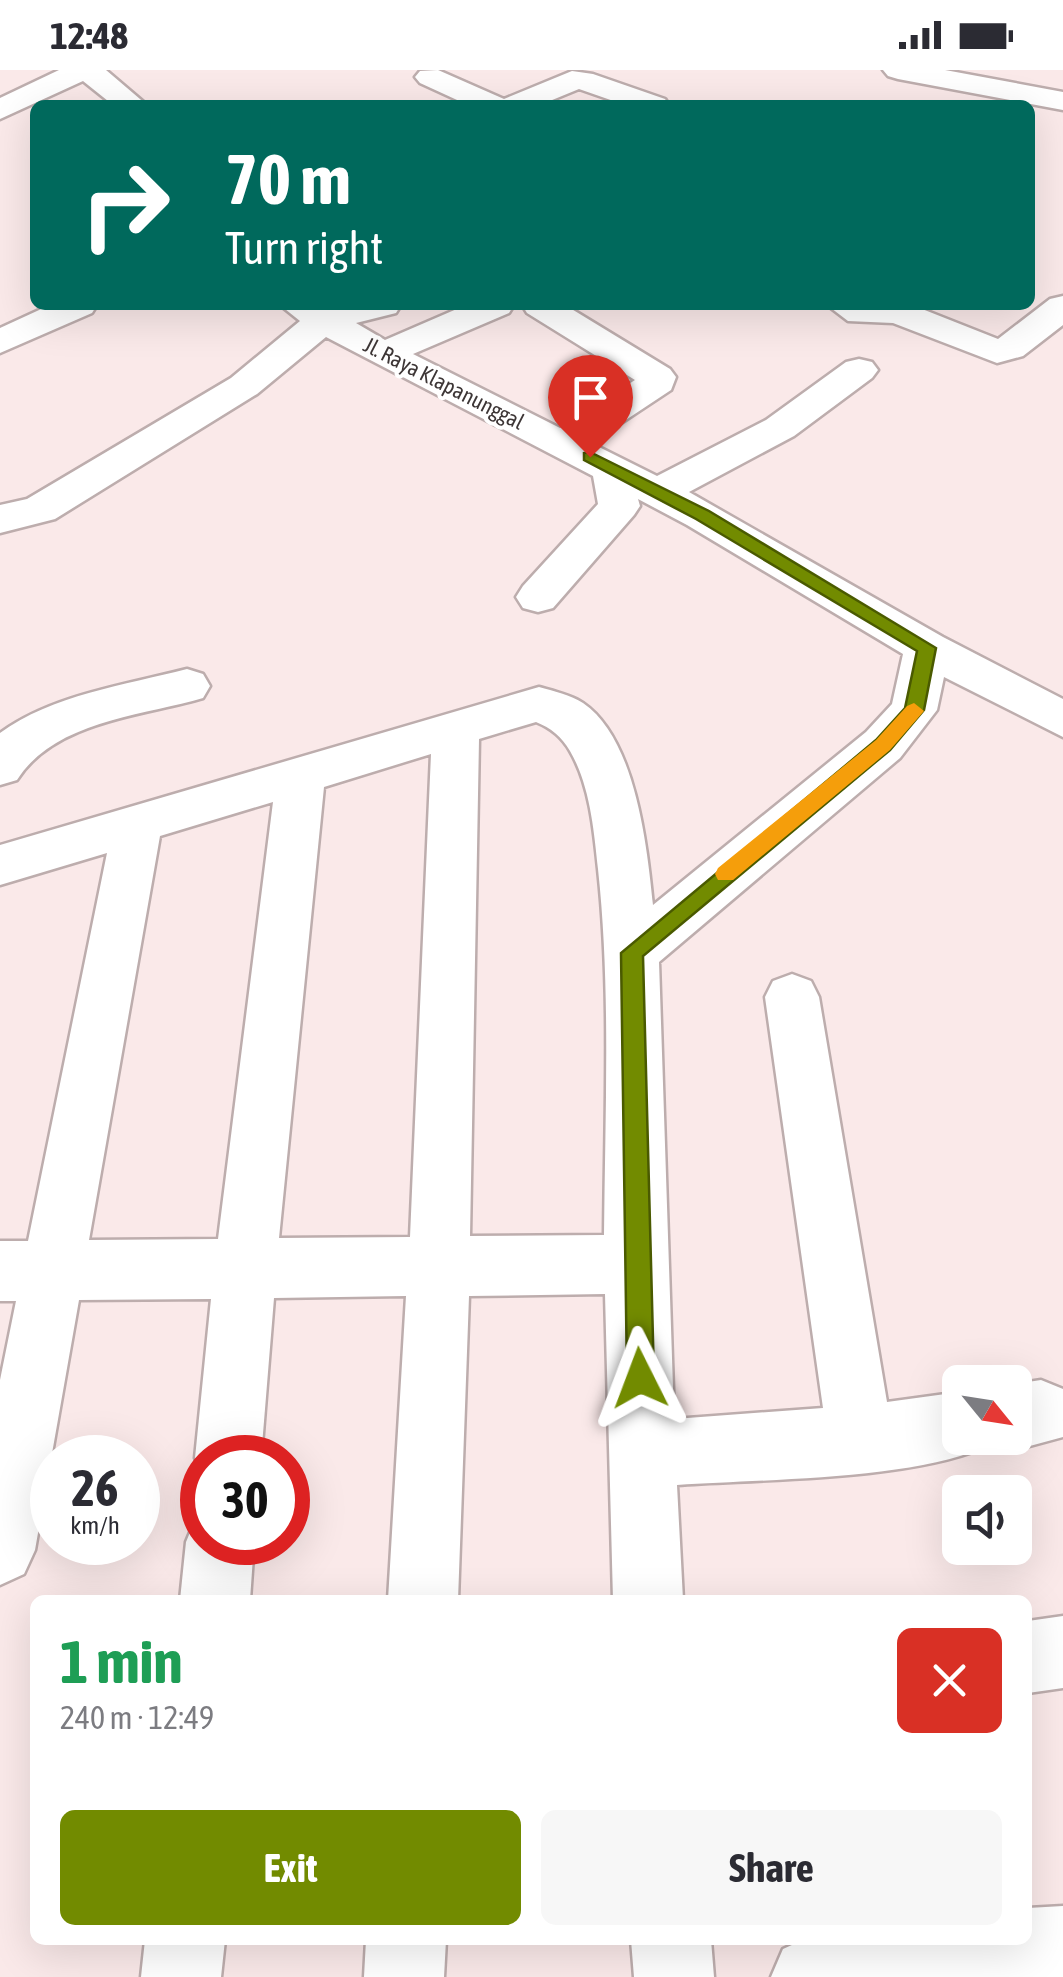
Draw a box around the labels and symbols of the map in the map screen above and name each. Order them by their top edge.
street label: Jl. Raya Klapanunggal [359,331,529,435]
pin [548,355,633,458]
position arrow [588,1326,692,1430]
north arrow [942,1365,1032,1455]
speed limit sign: 30 [180,1435,310,1565]

